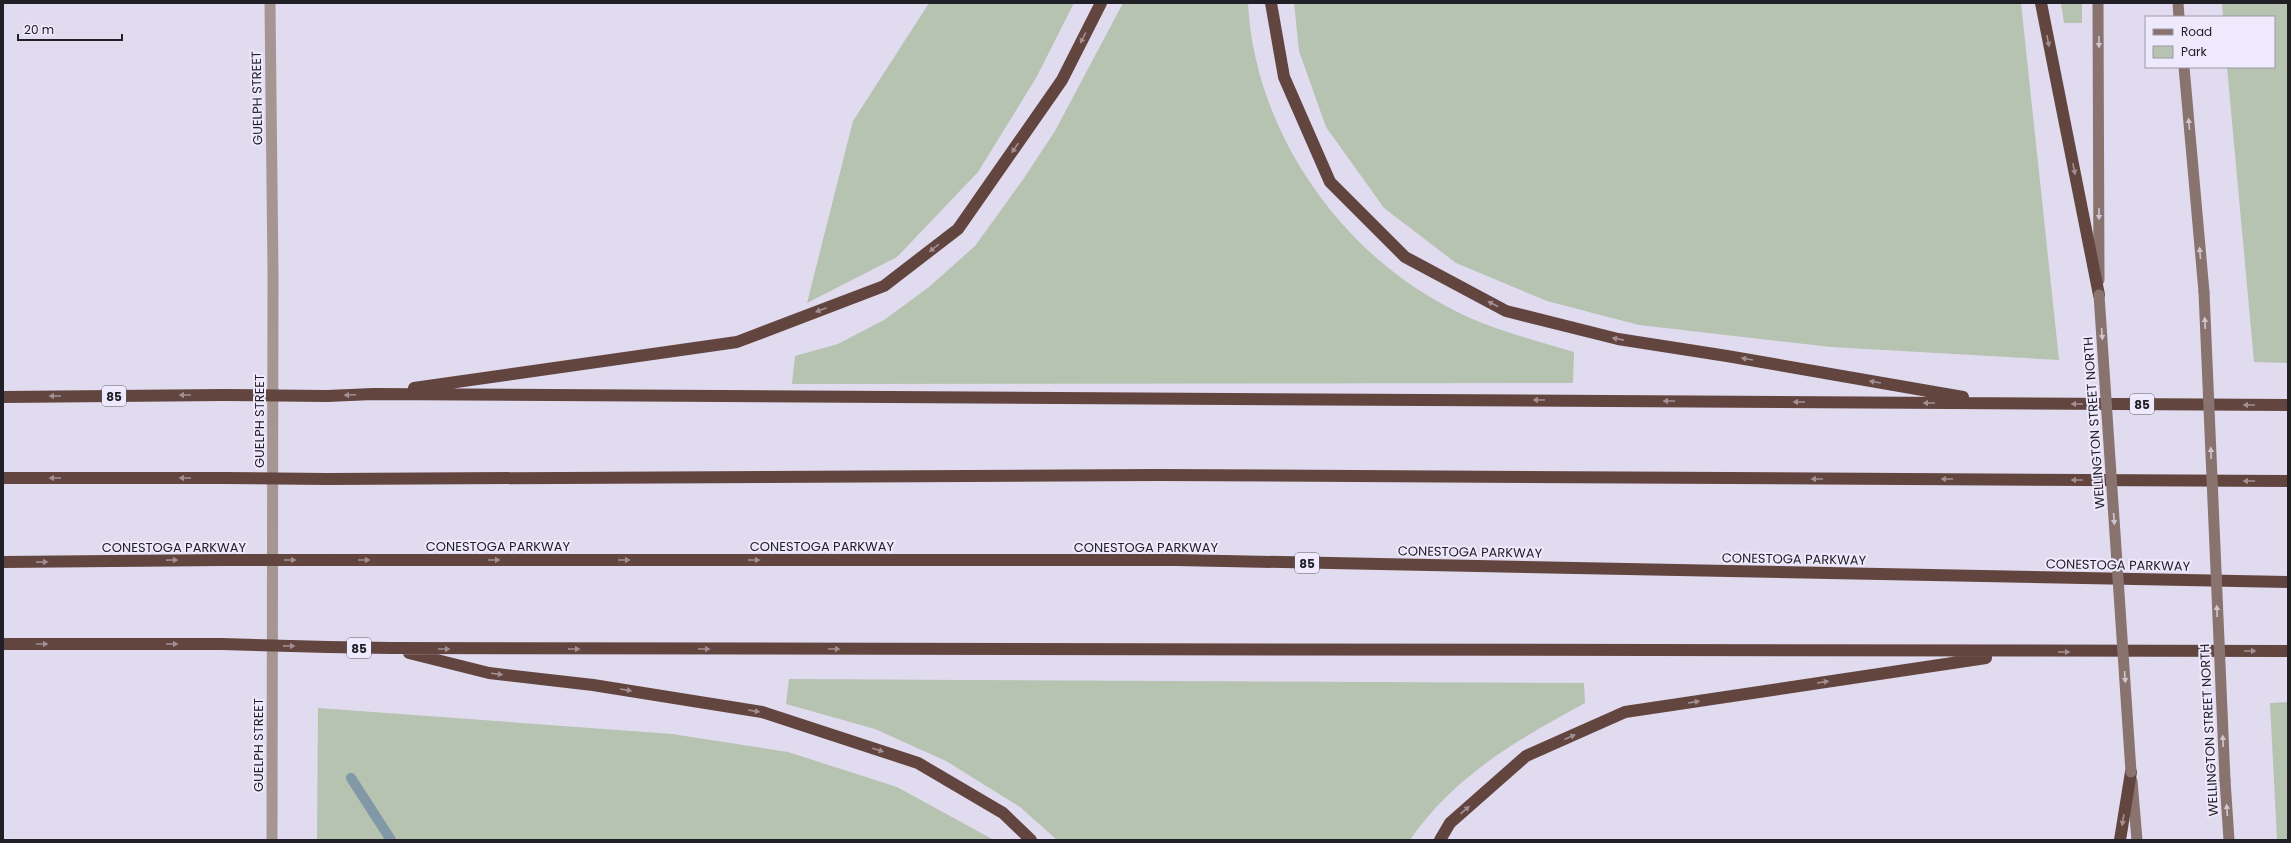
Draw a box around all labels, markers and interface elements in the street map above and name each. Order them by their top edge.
scale bar [18,16,122,42]
legend [2145,16,2275,68]
text: 20 m [24,21,54,38]
text: Road [2181,23,2212,40]
one-way arrow [1080,32,1087,44]
one-way arrow [2046,35,2052,47]
one-way arrow [2095,36,2102,48]
text: Park [2181,43,2208,60]
street label: GUELPH STREET [247,51,267,145]
one-way arrow [2185,118,2192,130]
one-way arrow [1011,143,1019,153]
one-way arrow [2071,163,2077,175]
one-way arrow [2096,208,2102,221]
one-way arrow [928,244,939,252]
one-way arrow [2197,247,2204,259]
one-way arrow [1488,301,1499,307]
one-way arrow [815,308,827,314]
one-way arrow [2202,316,2208,329]
one-way arrow [2099,328,2105,341]
one-way arrow [1612,335,1625,341]
street label: WELLINGTON STREET NORTH [2079,336,2109,510]
one-way arrow [1741,356,1753,362]
street label: GUELPH STREET [250,374,269,468]
one-way arrow [1869,379,1881,385]
road number: 85 [102,386,126,406]
one-way arrow [344,391,356,398]
one-way arrow [178,392,191,398]
one-way arrow [48,393,61,399]
road number: 85 [2130,394,2154,414]
one-way arrow [1533,397,1545,404]
one-way arrow [1662,398,1675,404]
one-way arrow [1792,399,1805,405]
one-way arrow [1922,400,1935,406]
one-way arrow [2070,401,2083,407]
one-way arrow [2242,402,2255,408]
one-way arrow [2207,447,2214,459]
one-way arrow [48,475,61,481]
one-way arrow [178,475,191,481]
one-way arrow [1810,476,1823,482]
one-way arrow [1940,476,1953,482]
one-way arrow [2070,477,2083,483]
one-way arrow [2242,478,2255,484]
one-way arrow [2111,513,2118,525]
street label: CONESTOGA PARKWAY [426,537,571,556]
street label: CONESTOGA PARKWAY [750,537,895,556]
street label: CONESTOGA PARKWAY [102,538,247,557]
street label: CONESTOGA PARKWAY [1074,538,1219,557]
street label: CONESTOGA PARKWAY [1398,541,1543,563]
street label: CONESTOGA PARKWAY [1722,548,1867,570]
road number: 85 [1295,553,1319,573]
street label: CONESTOGA PARKWAY [2046,554,2191,576]
one-way arrow [166,557,179,563]
one-way arrow [284,557,297,563]
one-way arrow [358,557,371,563]
one-way arrow [488,557,501,563]
one-way arrow [618,557,631,563]
one-way arrow [748,557,761,563]
one-way arrow [36,559,49,565]
one-way arrow [2214,605,2221,617]
road number: 85 [347,638,371,658]
one-way arrow [36,641,49,647]
one-way arrow [166,641,179,647]
one-way arrow [283,643,296,649]
street label: WELLINGTON STREET NORTH [2195,643,2223,817]
one-way arrow [438,646,451,652]
one-way arrow [568,646,581,652]
one-way arrow [698,646,711,652]
one-way arrow [828,646,841,652]
one-way arrow [2244,648,2256,655]
one-way arrow [2058,649,2071,655]
one-way arrow [491,671,503,677]
one-way arrow [2121,671,2128,683]
one-way arrow [1817,679,1829,685]
one-way arrow [619,687,632,693]
street label: GUELPH STREET [249,698,268,792]
one-way arrow [1688,699,1700,705]
one-way arrow [748,708,760,714]
one-way arrow [1565,733,1577,739]
one-way arrow [2220,734,2226,747]
one-way arrow [872,747,884,753]
one-way arrow [2223,804,2230,816]
one-way arrow [1460,806,1470,815]
one-way arrow [2120,814,2126,826]

